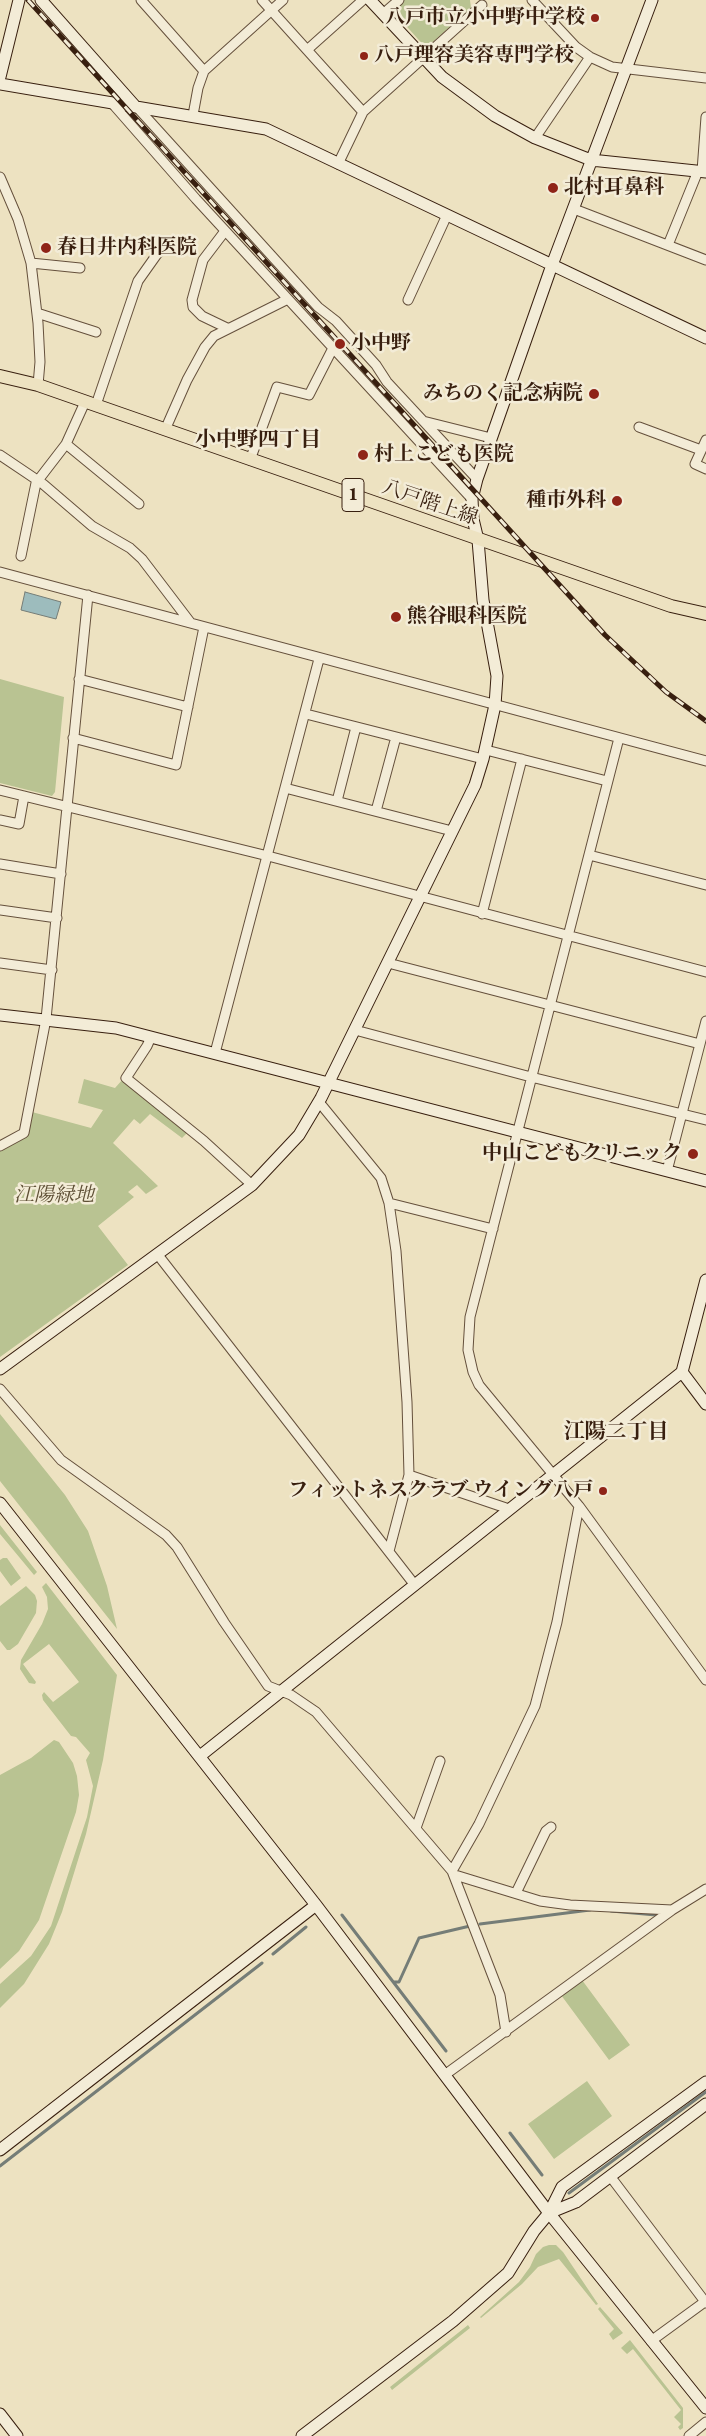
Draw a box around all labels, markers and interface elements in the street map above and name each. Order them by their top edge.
place label: 八戸市立小中野中学校 [385,6,585,30]
marker: 八戸市立小中野中学校 [589,12,601,24]
place label: 八戸理容美容専門学校 [374,44,574,68]
marker: 八戸理容美容専門学校 [358,50,370,62]
place label: 北村耳鼻科 [564,176,664,200]
marker: 北村耳鼻科 [546,181,560,195]
place label: 春日井内科医院 [57,236,197,260]
marker: 春日井内科医院 [39,241,53,255]
place label: 小中野 [351,332,411,356]
marker: 小中野 [333,337,347,351]
place label: みちのく記念病院 [423,382,583,406]
marker: みちのく記念病院 [587,387,601,401]
district label: 小中野四丁目 [195,427,321,453]
place label: 村上こども医院 [374,443,514,467]
marker: 村上こども医院 [356,448,370,462]
street label: 八戸階上線 [379,475,481,531]
road number: 1 [342,478,364,512]
place label: 種市外科 [526,489,606,513]
marker: 種市外科 [610,494,624,508]
place label: 熊谷眼科医院 [407,605,527,629]
marker: 熊谷眼科医院 [389,610,403,624]
place label: 中山こどもクリニック [482,1142,682,1166]
marker: 中山こどもクリニック [686,1147,700,1161]
park label: 江陽緑地 [14,1184,94,1208]
district label: 江陽二丁目 [564,1419,668,1445]
place label: フィットネスクラブ ウイング八戸 [288,1479,593,1503]
marker: フィットネスクラブ ウイング八戸 [597,1485,609,1497]

